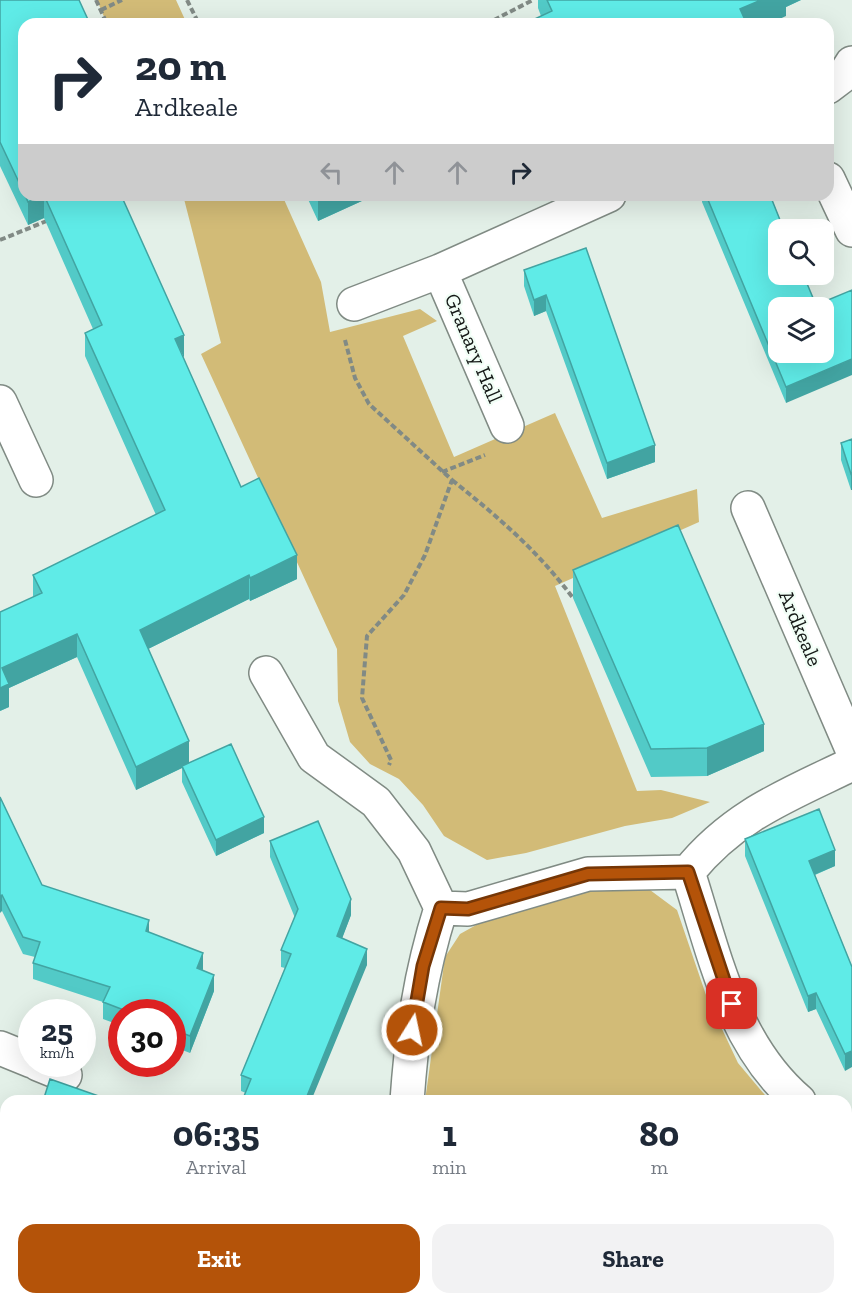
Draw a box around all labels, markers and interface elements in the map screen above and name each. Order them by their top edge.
text: 20 m [135,40,226,91]
icon: right [36,42,114,120]
text: Ardkeale [135,91,238,123]
icon: left [315,156,348,189]
icon: ahead [378,156,411,189]
icon: ahead [441,156,474,189]
icon: right [504,156,537,189]
map controls [768,219,834,363]
button: search [768,219,834,285]
street label: Granary Hall [440,290,508,407]
button: layers [768,297,834,363]
street label: Ardkeale [774,586,828,670]
pin [706,978,757,1029]
icon: arrive [715,987,748,1020]
position arrow [380,998,444,1062]
speed limit sign: 30 [108,999,186,1077]
text: 25 [41,1013,73,1049]
text: km/h [40,1044,74,1062]
text: 06:35 [173,1112,260,1155]
text: 1 [442,1112,457,1155]
text: 80 [639,1112,679,1155]
text: Arrival [186,1155,246,1179]
text: min [432,1155,467,1179]
text: m [651,1155,668,1179]
button: Exit [18,1224,420,1293]
button: Share [432,1224,834,1293]

